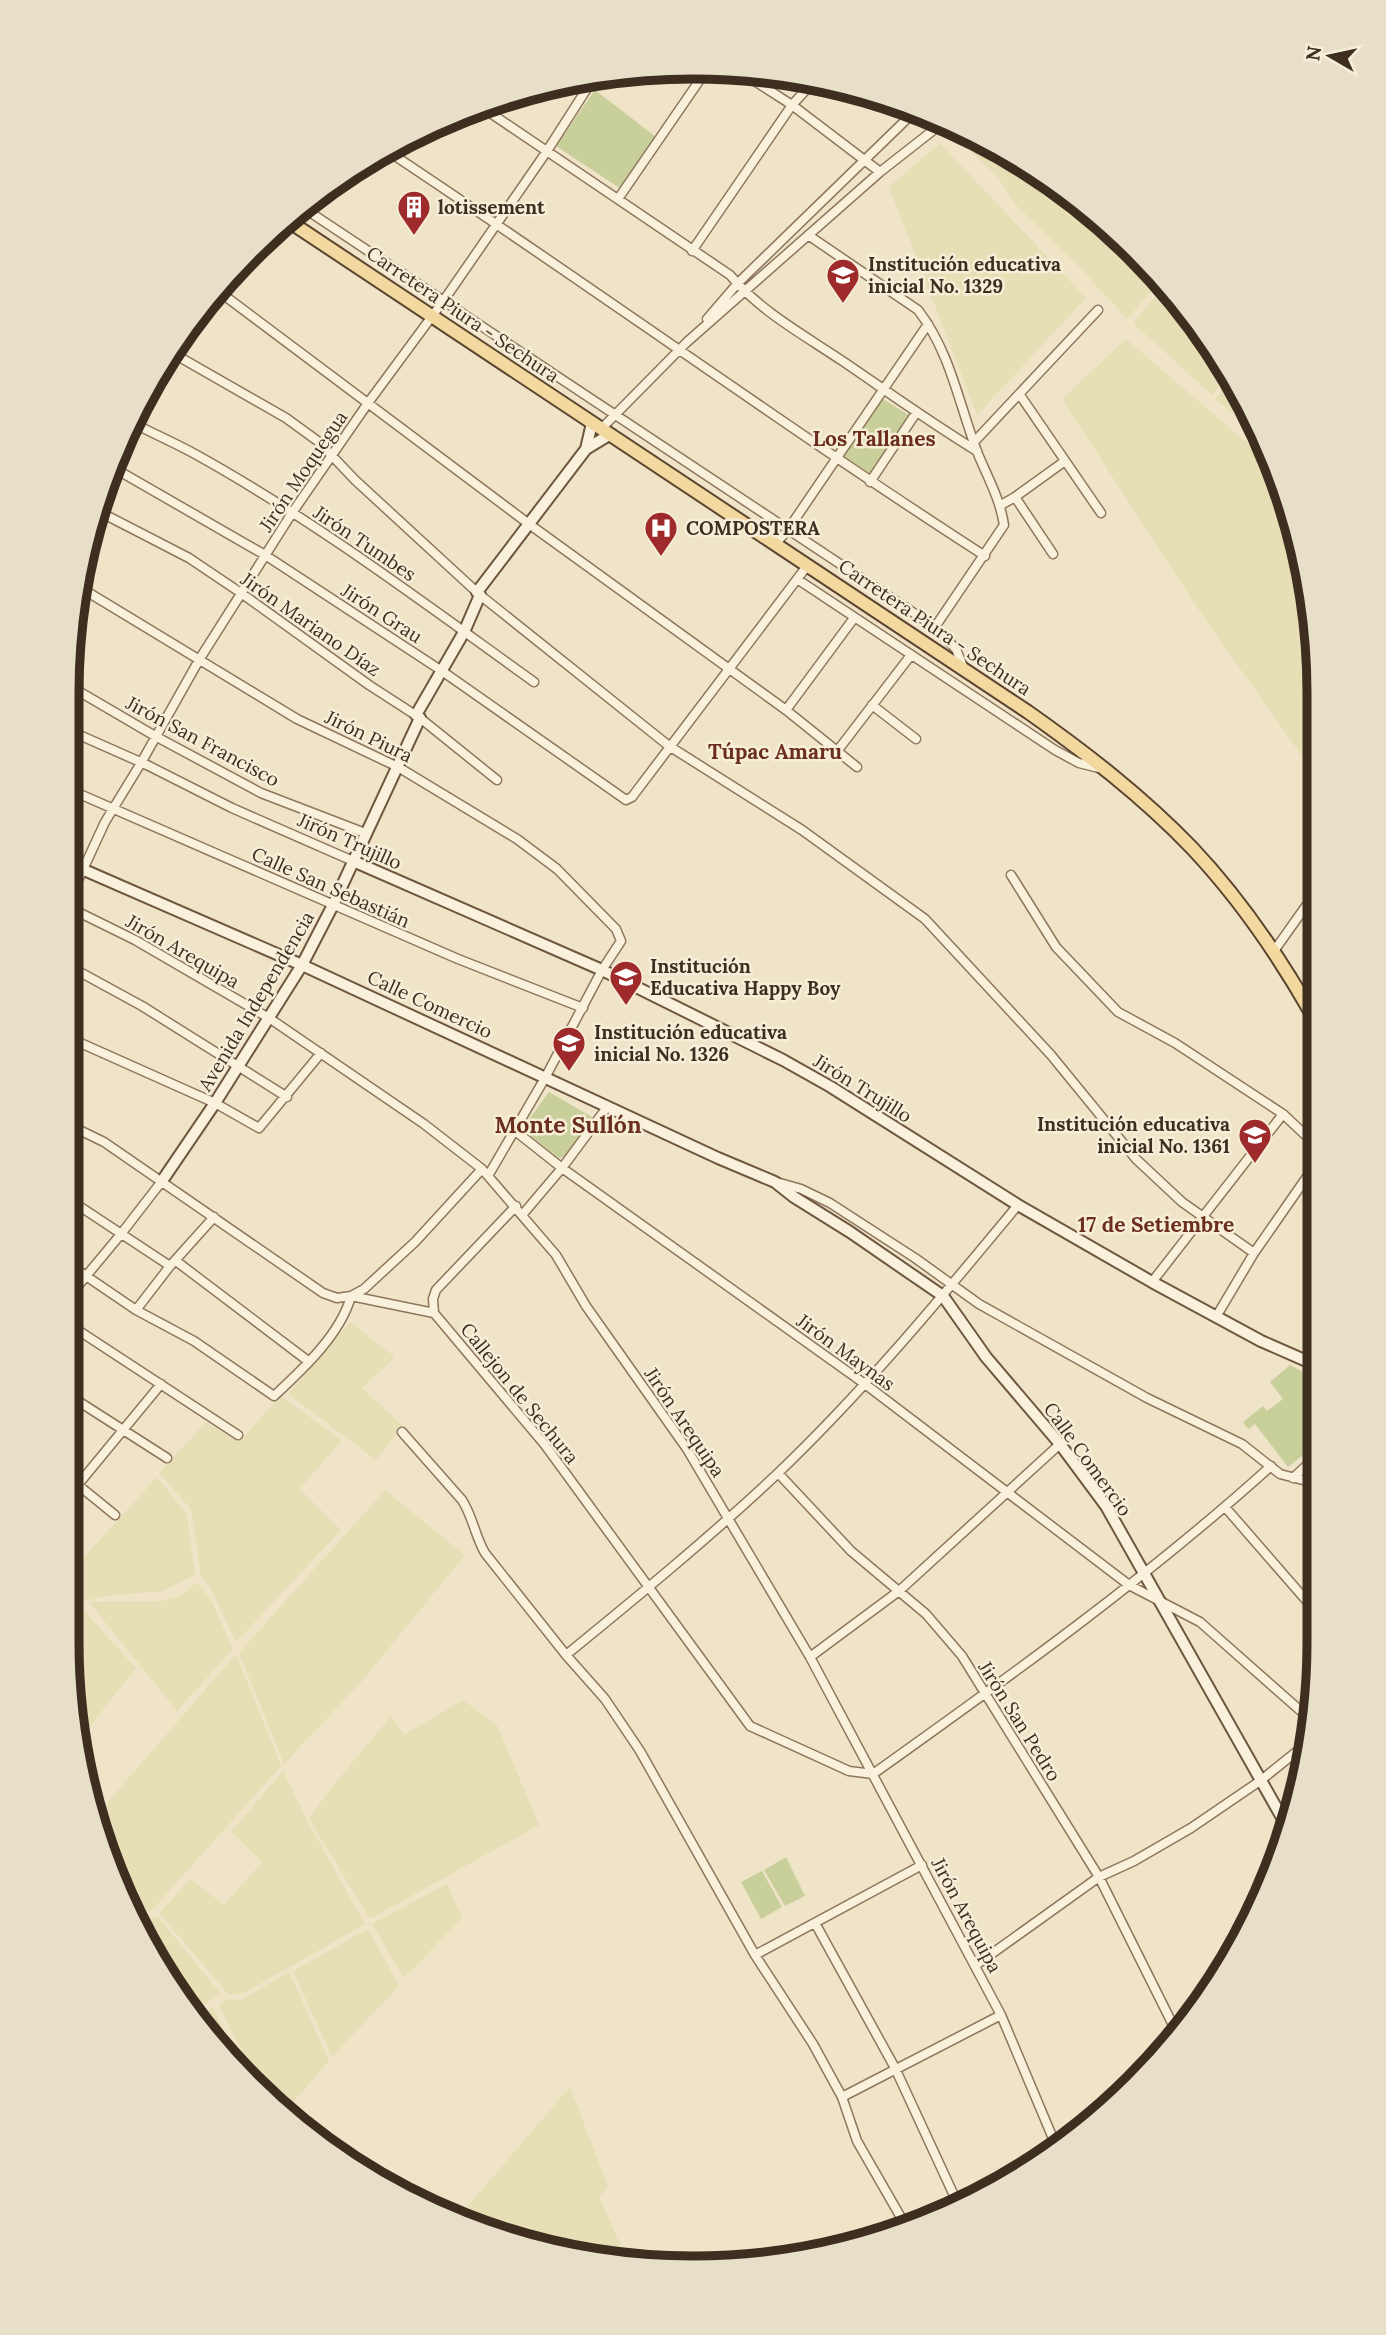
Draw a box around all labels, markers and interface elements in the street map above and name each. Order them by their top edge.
north arrow [1295,21,1365,91]
text: N [1300,44,1326,62]
building icon: lotissement [395,188,433,237]
place label: lotissement [438,195,546,219]
street label: Carretera Piura - Sechura [362,241,564,388]
place label: Institución educativa inicial No. 1329 [868,252,1061,298]
school or university icon: Institución educativa inicial No. 1329 [824,256,862,305]
street label: Jirón Moquegua [253,406,352,537]
district label: Los Tallanes [812,425,936,452]
street label: Jirón Tumbes [308,499,421,586]
hospital icon: COMPOSTERA [642,509,680,558]
place label: COMPOSTERA [686,516,820,540]
street label: Carretera Piura - Sechura [834,554,1036,701]
street label: Jirón Mariano Díaz [236,566,386,681]
street label: Jirón Grau [336,577,427,648]
street label: Jirón San Francisco [121,690,284,792]
street label: Jirón Piura [320,704,417,768]
district label: Túpac Amaru [708,738,842,765]
street label: Jirón Trujillo [293,807,406,875]
street label: Calle San Sebastián [248,841,414,933]
street label: Avenida Independencia [192,907,319,1096]
street label: Jirón Arequipa [121,908,244,993]
place label: Institución Educativa Happy Boy [650,954,841,1000]
school or university icon: Institución Educativa Happy Boy [607,958,645,1007]
street label: Calle Comercio [364,965,496,1043]
place label: Institución educativa inicial No. 1326 [594,1020,787,1066]
school or university icon: Institución educativa inicial No. 1326 [550,1024,588,1073]
street label: Jirón Trujillo [809,1048,917,1128]
district label: Monte Sullón [494,1110,642,1139]
place label: Institución educativa inicial No. 1361 [1037,1112,1230,1158]
school or university icon: Institución educativa inicial No. 1361 [1236,1116,1274,1165]
district label: 17 de Setiembre [1078,1211,1234,1238]
street label: Jirón Maynas [791,1308,900,1396]
street label: Callejon de Sechura [456,1318,584,1469]
street label: Jirón Arequipa [639,1362,731,1482]
street label: Calle Comercio [1039,1397,1137,1521]
street label: Jirón San Pedro [973,1656,1067,1786]
street label: Jirón Arequipa [926,1852,1008,1977]

